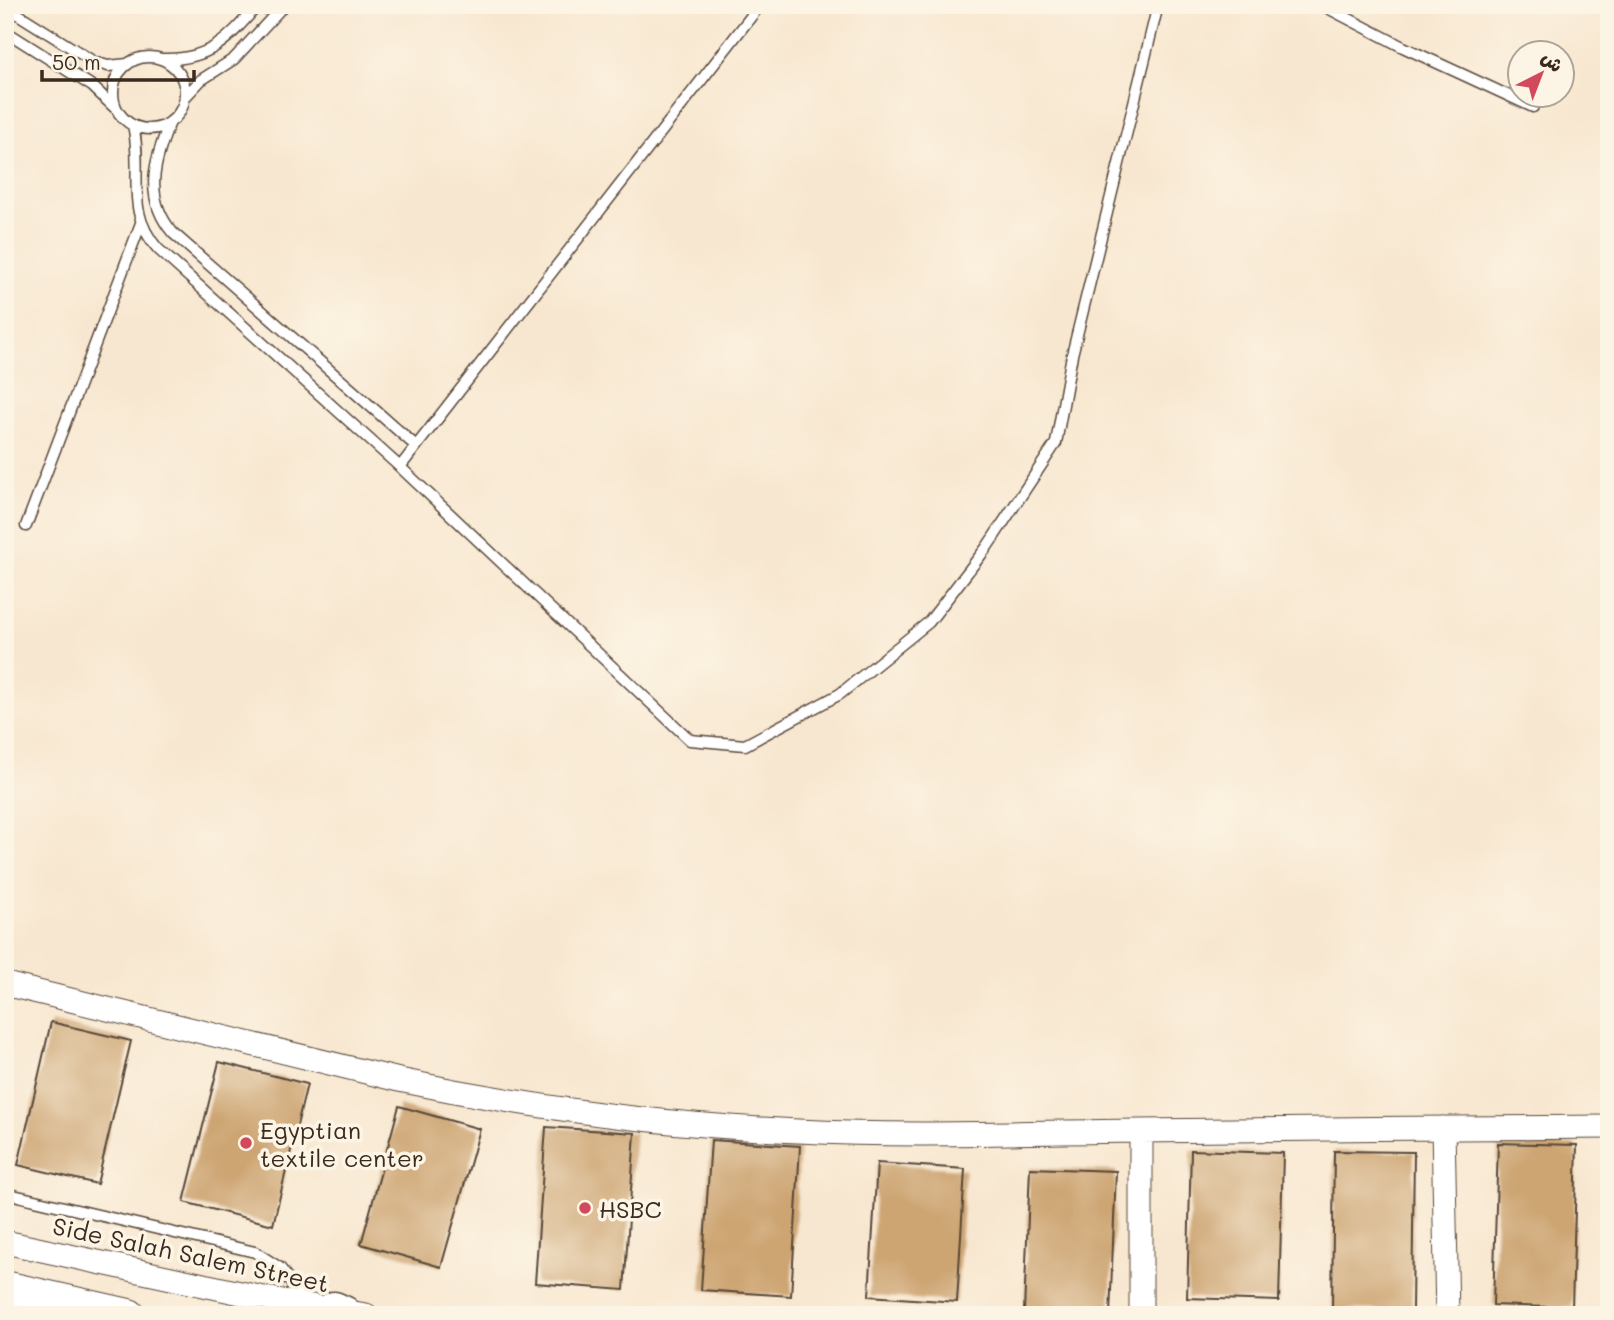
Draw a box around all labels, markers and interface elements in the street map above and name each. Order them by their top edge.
scale bar [42,38,194,82]
north arrow [1506,38,1576,108]
text: ش [1537,45,1569,77]
text: 50 m [52,48,101,75]
place label: Egyptian textile center [260,1114,424,1173]
marker: Egyptian textile center [238,1135,254,1151]
place label: HSBC [599,1193,662,1224]
marker: HSBC [577,1200,593,1216]
street label: Side Salah Salem Street [50,1210,332,1298]

